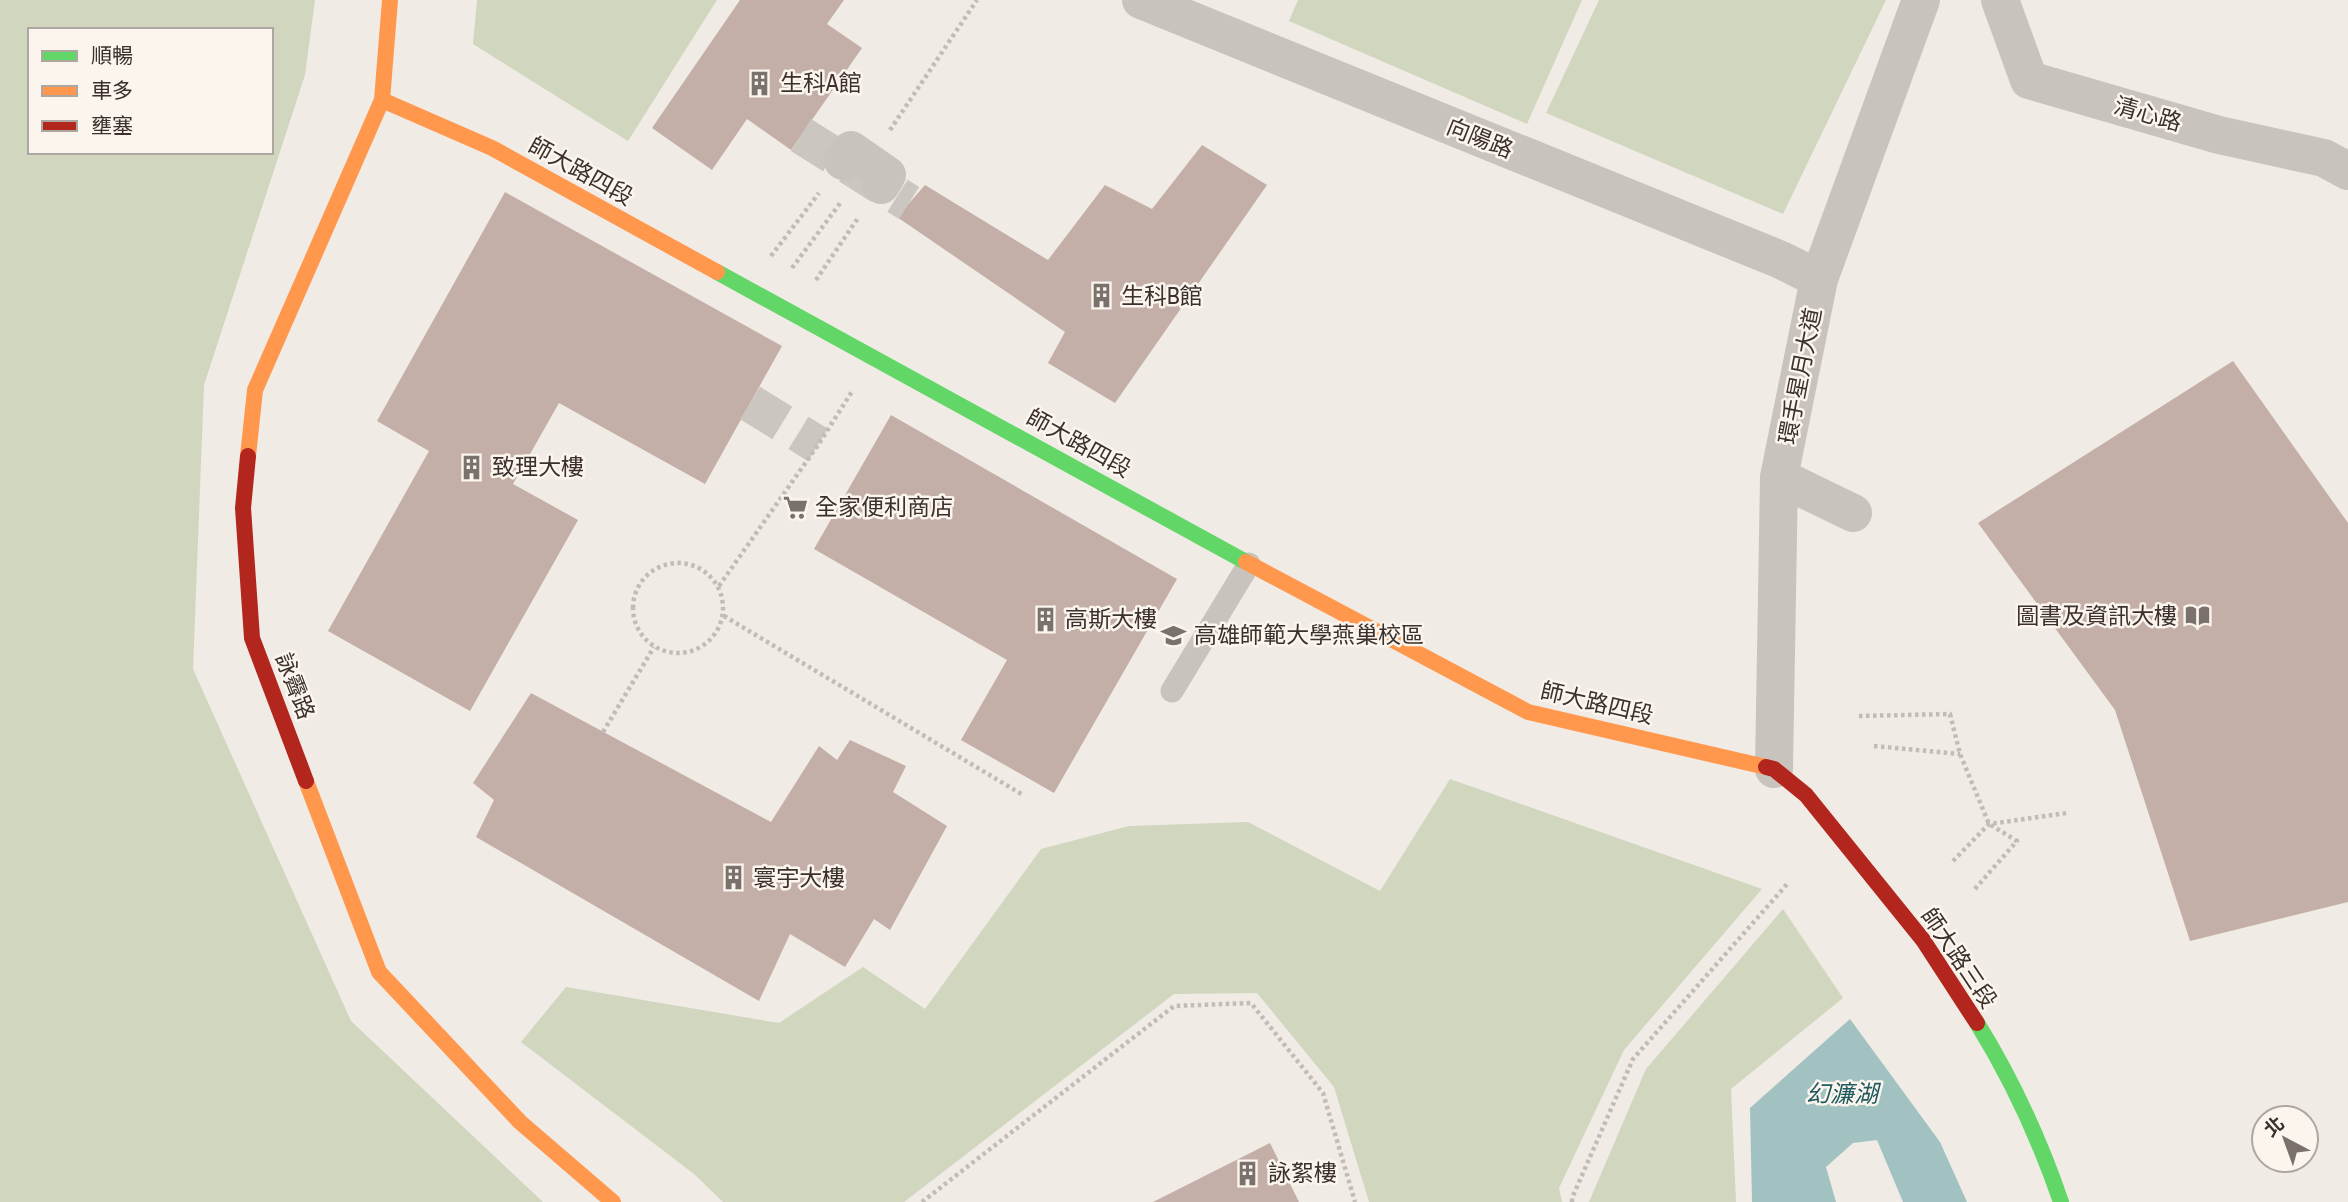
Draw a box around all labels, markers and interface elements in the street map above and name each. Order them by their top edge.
legend [28,28,273,154]
text: 順暢 [91,41,133,70]
place label: 生科A館 [780,67,862,98]
building icon: 生科A館 [746,69,774,97]
text: 車多 [91,76,133,105]
street label: 清心路 [2111,89,2186,138]
street label: 向陽路 [1442,110,1518,165]
text: 壅塞 [91,111,133,140]
street label: 師大路四段 [523,129,639,212]
place label: 生科B館 [1121,280,1203,311]
building icon: 生科B館 [1087,282,1115,310]
street label: 環手星月大道 [1771,305,1828,447]
street label: 師大路四段 [1021,401,1137,484]
place label: 致理大樓 [492,451,584,482]
building icon: 致理大樓 [458,453,486,481]
place label: 全家便利商店 [815,491,953,522]
supermarket icon: 全家便利商店 [781,493,809,521]
place label: 圖書及資訊大樓 [2016,600,2177,631]
library icon: 圖書及資訊大樓 [2183,602,2211,630]
place label: 高斯大樓 [1065,603,1157,634]
building icon: 高斯大樓 [1031,605,1059,633]
place label: 高雄師範大學燕巢校區 [1194,619,1424,650]
school or university icon: 高雄師範大學燕巢校區 [1160,621,1188,649]
street label: 詠霽路 [269,648,322,724]
street label: 師大路四段 [1538,674,1657,731]
place label: 寰宇大樓 [753,862,845,893]
building icon: 寰宇大樓 [719,864,747,892]
street label: 師大路三段 [1914,901,2004,1014]
water label: 幻濂湖 [1806,1077,1882,1109]
north arrow [2250,1104,2320,1174]
text: 北 [2258,1110,2290,1142]
place label: 詠絮樓 [1268,1157,1337,1188]
building icon: 詠絮樓 [1234,1159,1262,1187]

